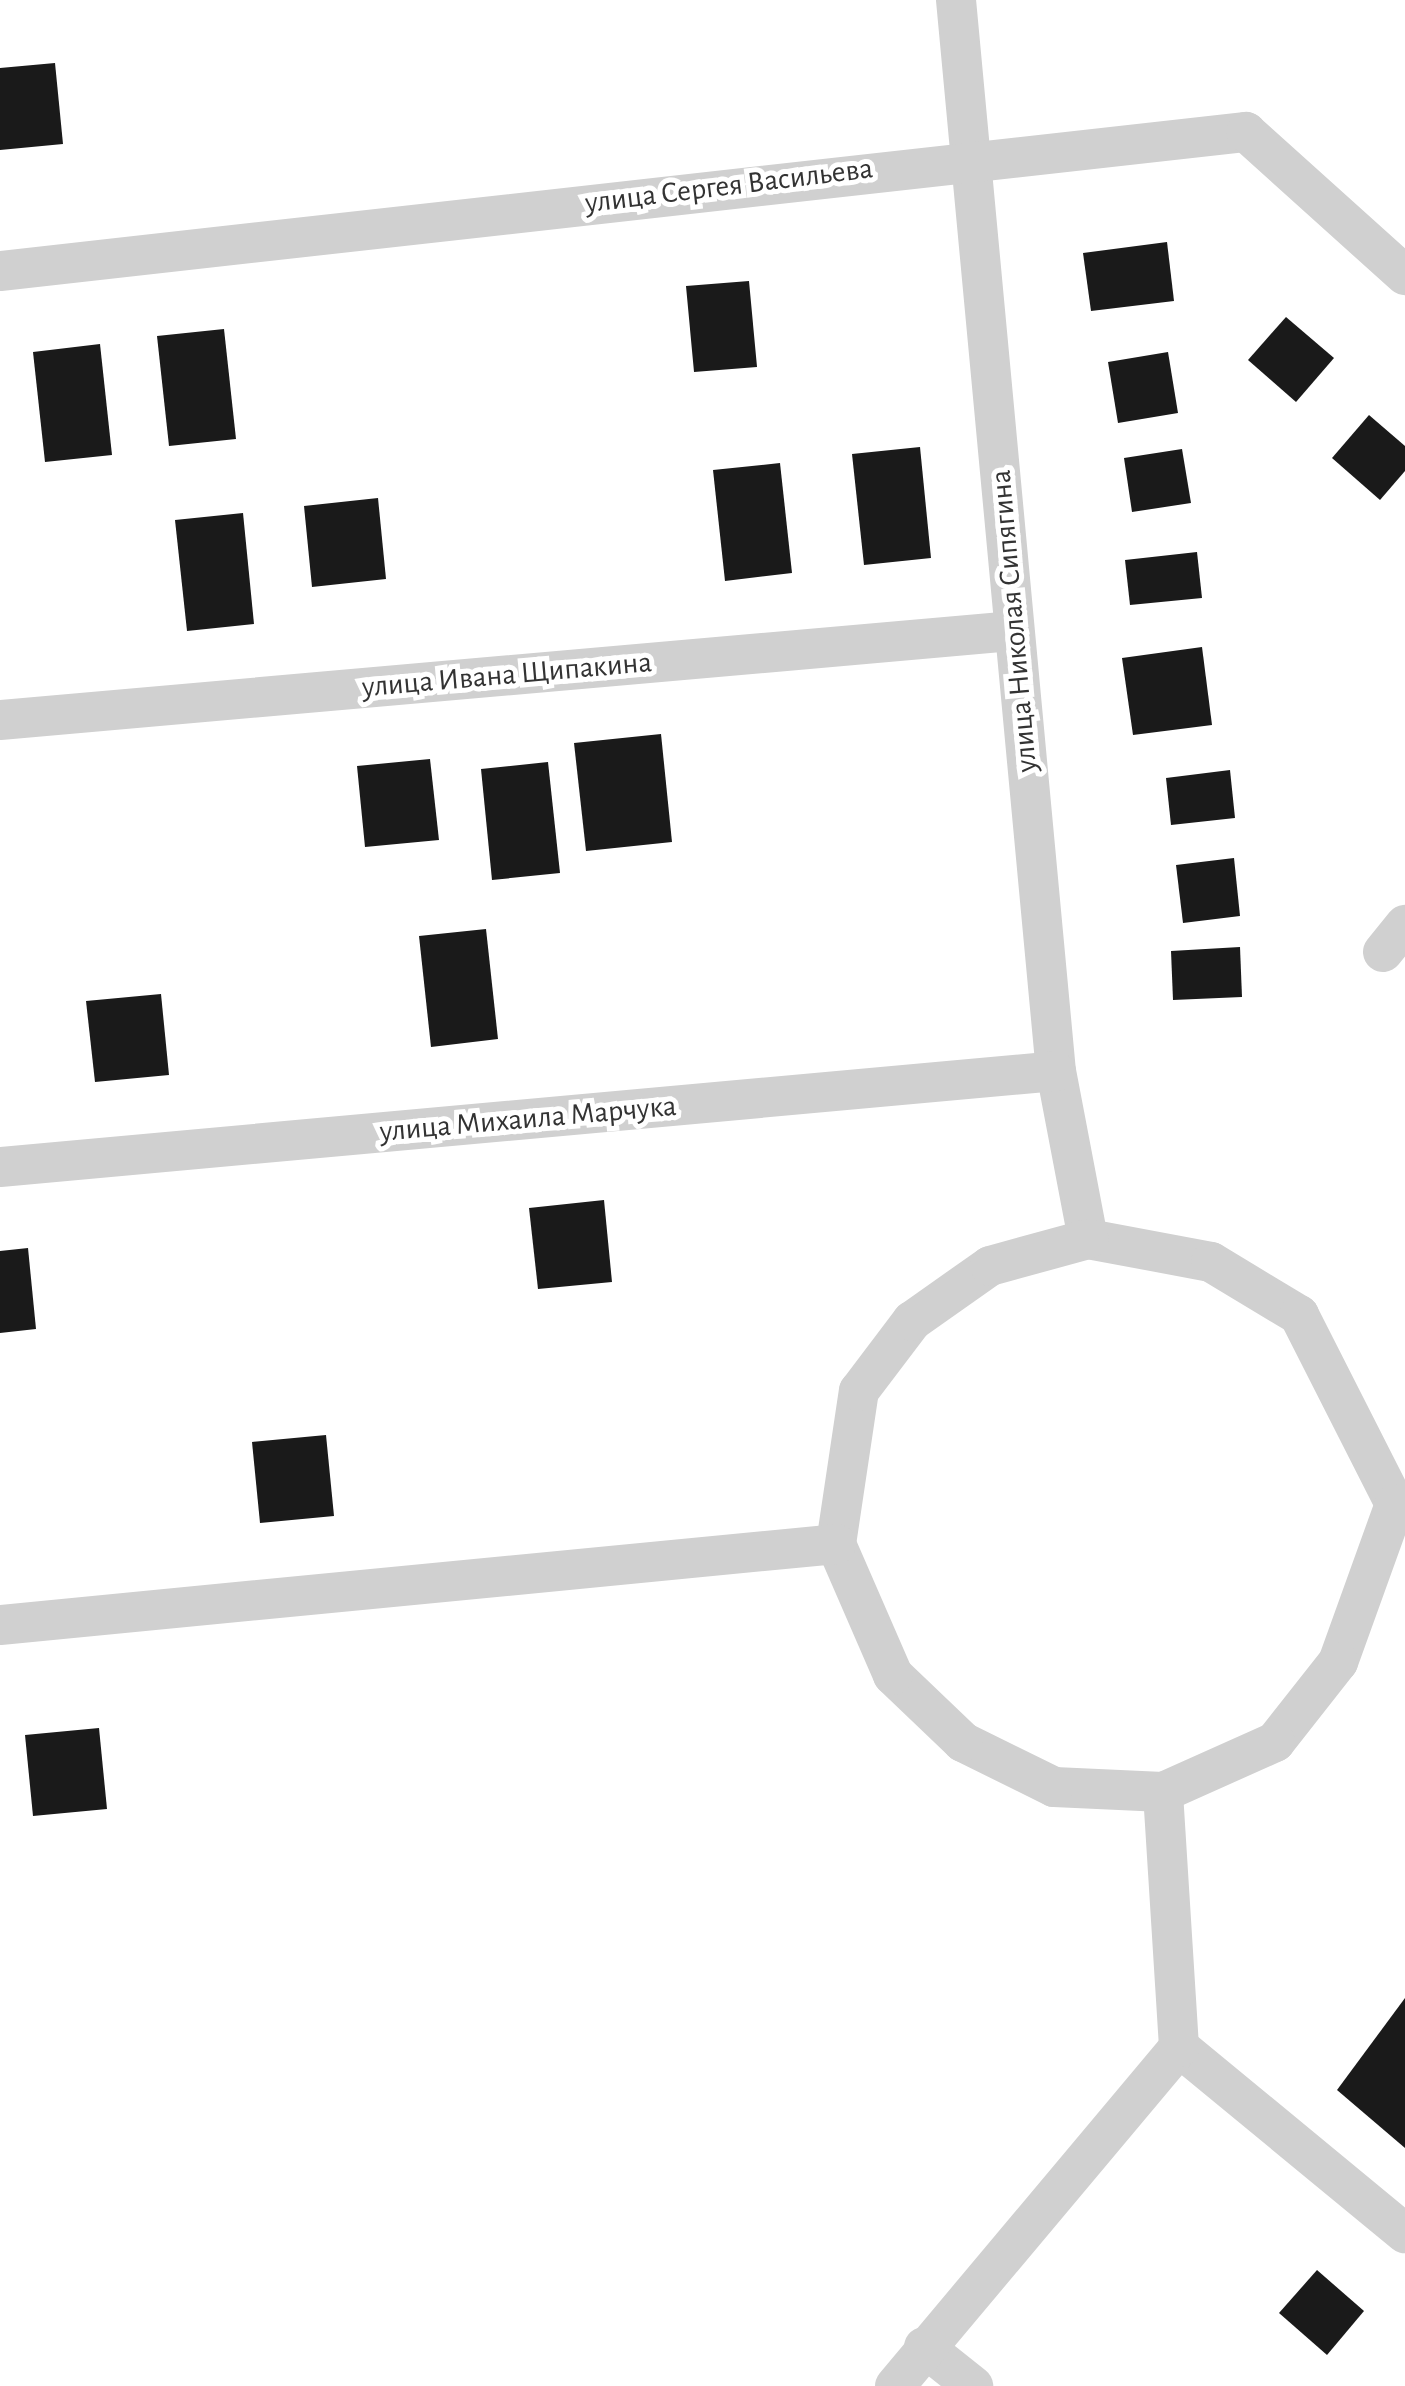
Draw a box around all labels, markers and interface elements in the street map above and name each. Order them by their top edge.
street label: улица Сергея Васильева [583,150,875,222]
street label: улица Николая Сипягина [983,468,1045,774]
street label: улица Ивана Щипакина [360,644,654,706]
street label: улица Михаила Марчука [378,1088,678,1150]

